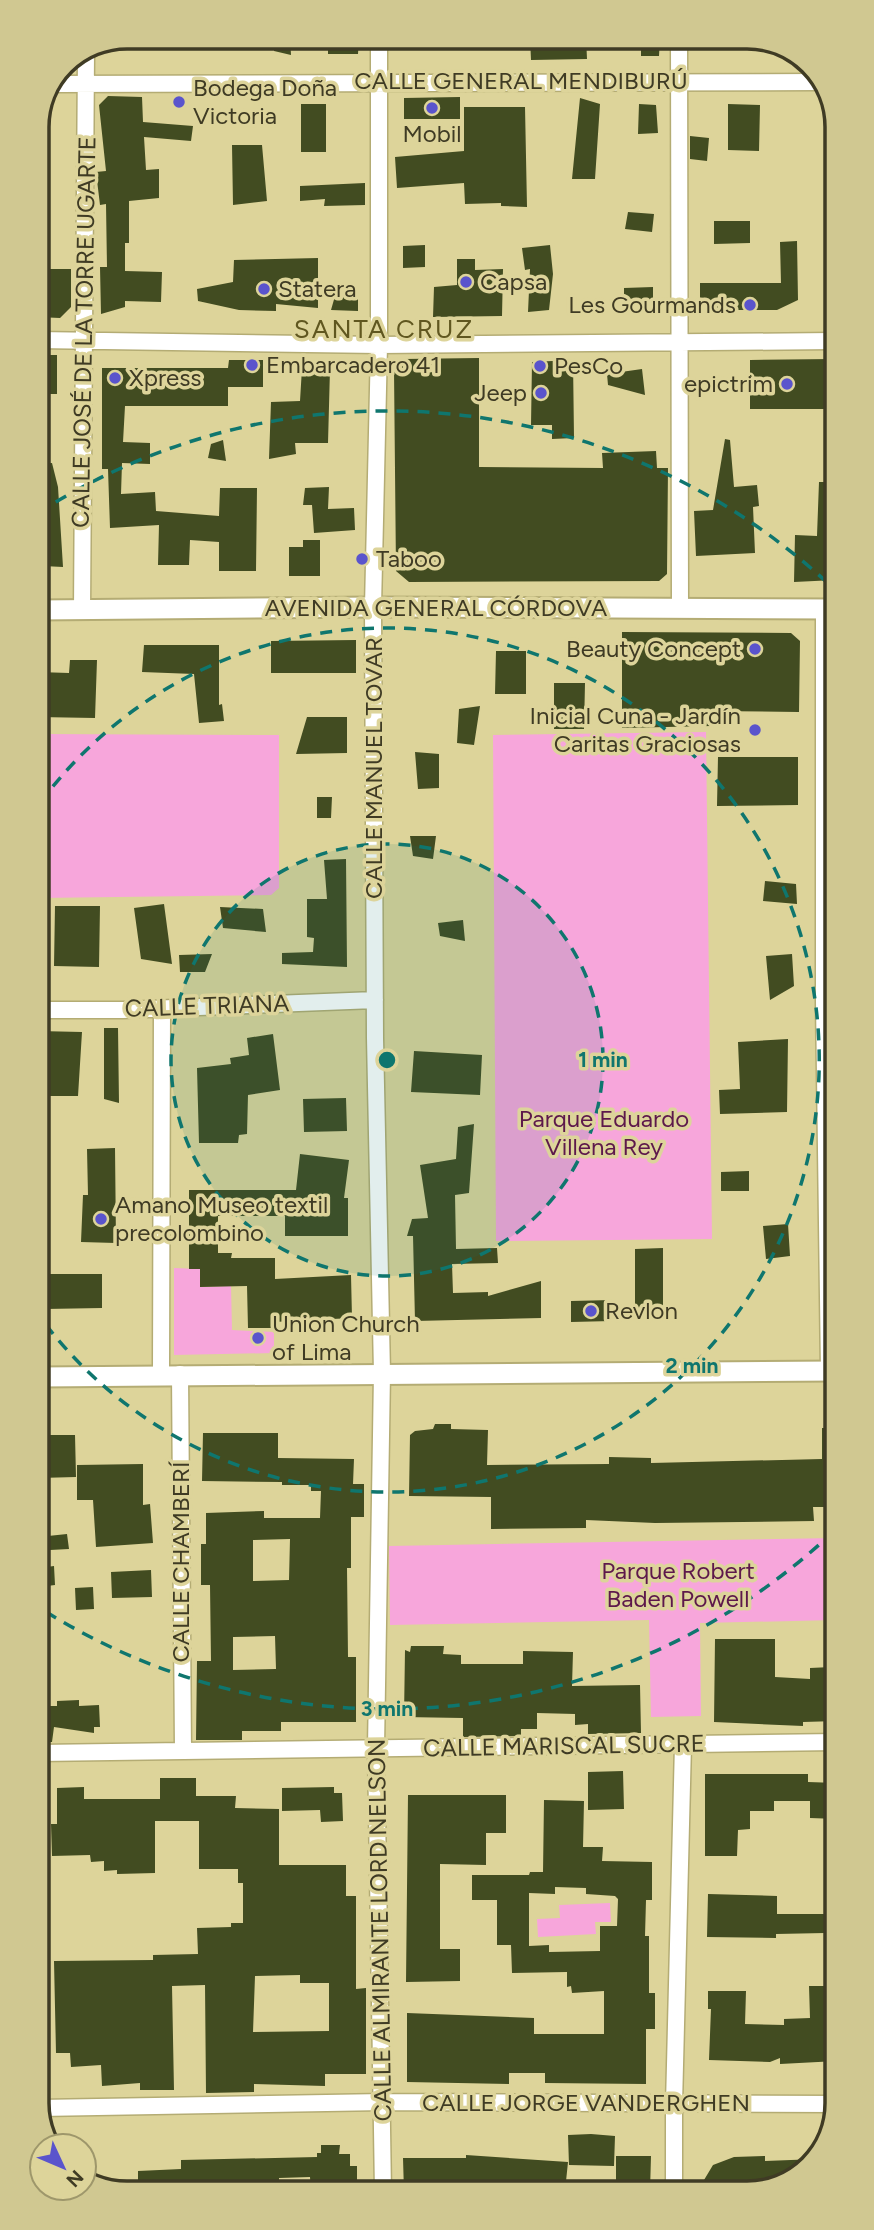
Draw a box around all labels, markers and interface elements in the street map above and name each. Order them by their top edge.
street label: CALLE GENERAL MENDIBURÚ [354,66,688,95]
place label: Bodega Doña Victoria [193,73,337,130]
marker: Bodega Doña Victoria [171,94,187,110]
marker: Mobil [424,100,440,116]
place label: Mobil [402,119,462,148]
street label: CALLE JOSÉ DE LA TORRE UGARTE [66,136,101,528]
place label: Capsa [480,267,547,296]
place label: Statera [278,274,356,303]
marker: Capsa [458,274,474,290]
marker: Statera [256,281,272,297]
place label: Les Gourmands [568,290,736,319]
marker: Les Gourmands [742,297,758,313]
district label: SANTA CRUZ [294,313,474,345]
place label: Embarcadero 41 [266,350,440,379]
place label: PesCo [554,351,623,380]
marker: Embarcadero 41 [244,357,260,373]
marker: PesCo [532,358,548,374]
place label: Xpress [129,363,202,392]
place label: epictrim [684,369,773,398]
marker: Xpress [107,370,123,386]
marker: epictrim [779,376,795,392]
place label: Jeep [474,378,527,407]
marker: Jeep [533,385,549,401]
place label: Taboo [376,544,442,573]
marker: Taboo [354,551,370,567]
street label: AVENIDA GENERAL CÓRDOVA [265,593,608,622]
place label: Beauty Concept [566,634,741,663]
street label: CALLE MANUEL TOVAR [359,637,388,899]
marker: Beauty Concept [747,641,763,657]
place label: Inicial Cuna - Jardín Caritas Graciosas [530,701,741,758]
marker: Inicial Cuna - Jardín Caritas Graciosas [747,722,763,738]
street label: CALLE TRIANA [124,988,290,1023]
text: 1 min [578,1047,628,1072]
centre of rings [375,1048,399,1072]
park label: Parque Eduardo Villena Rey [519,1104,689,1161]
place label: Amano Museo textil precolombino [115,1190,328,1247]
marker: Amano Museo textil precolombino [93,1211,109,1227]
place label: Revlon [605,1296,678,1325]
marker: Revlon [583,1303,599,1319]
place label: Union Church of Lima [272,1309,420,1366]
marker: Union Church of Lima [250,1330,266,1346]
text: 2 min [666,1353,718,1378]
street label: CALLE CHAMBERÍ [166,1461,195,1662]
park label: Parque Robert Baden Powell [601,1556,755,1613]
text: 3 min [361,1696,413,1721]
street label: CALLE MARISCAL SUCRE [423,1729,705,1762]
street label: CALLE ALMIRANTE LORD NELSON [362,1738,397,2122]
street label: CALLE JORGE VANDERGHEN [422,2088,750,2117]
north arrow [28,2132,98,2202]
text: N [61,2165,88,2192]

